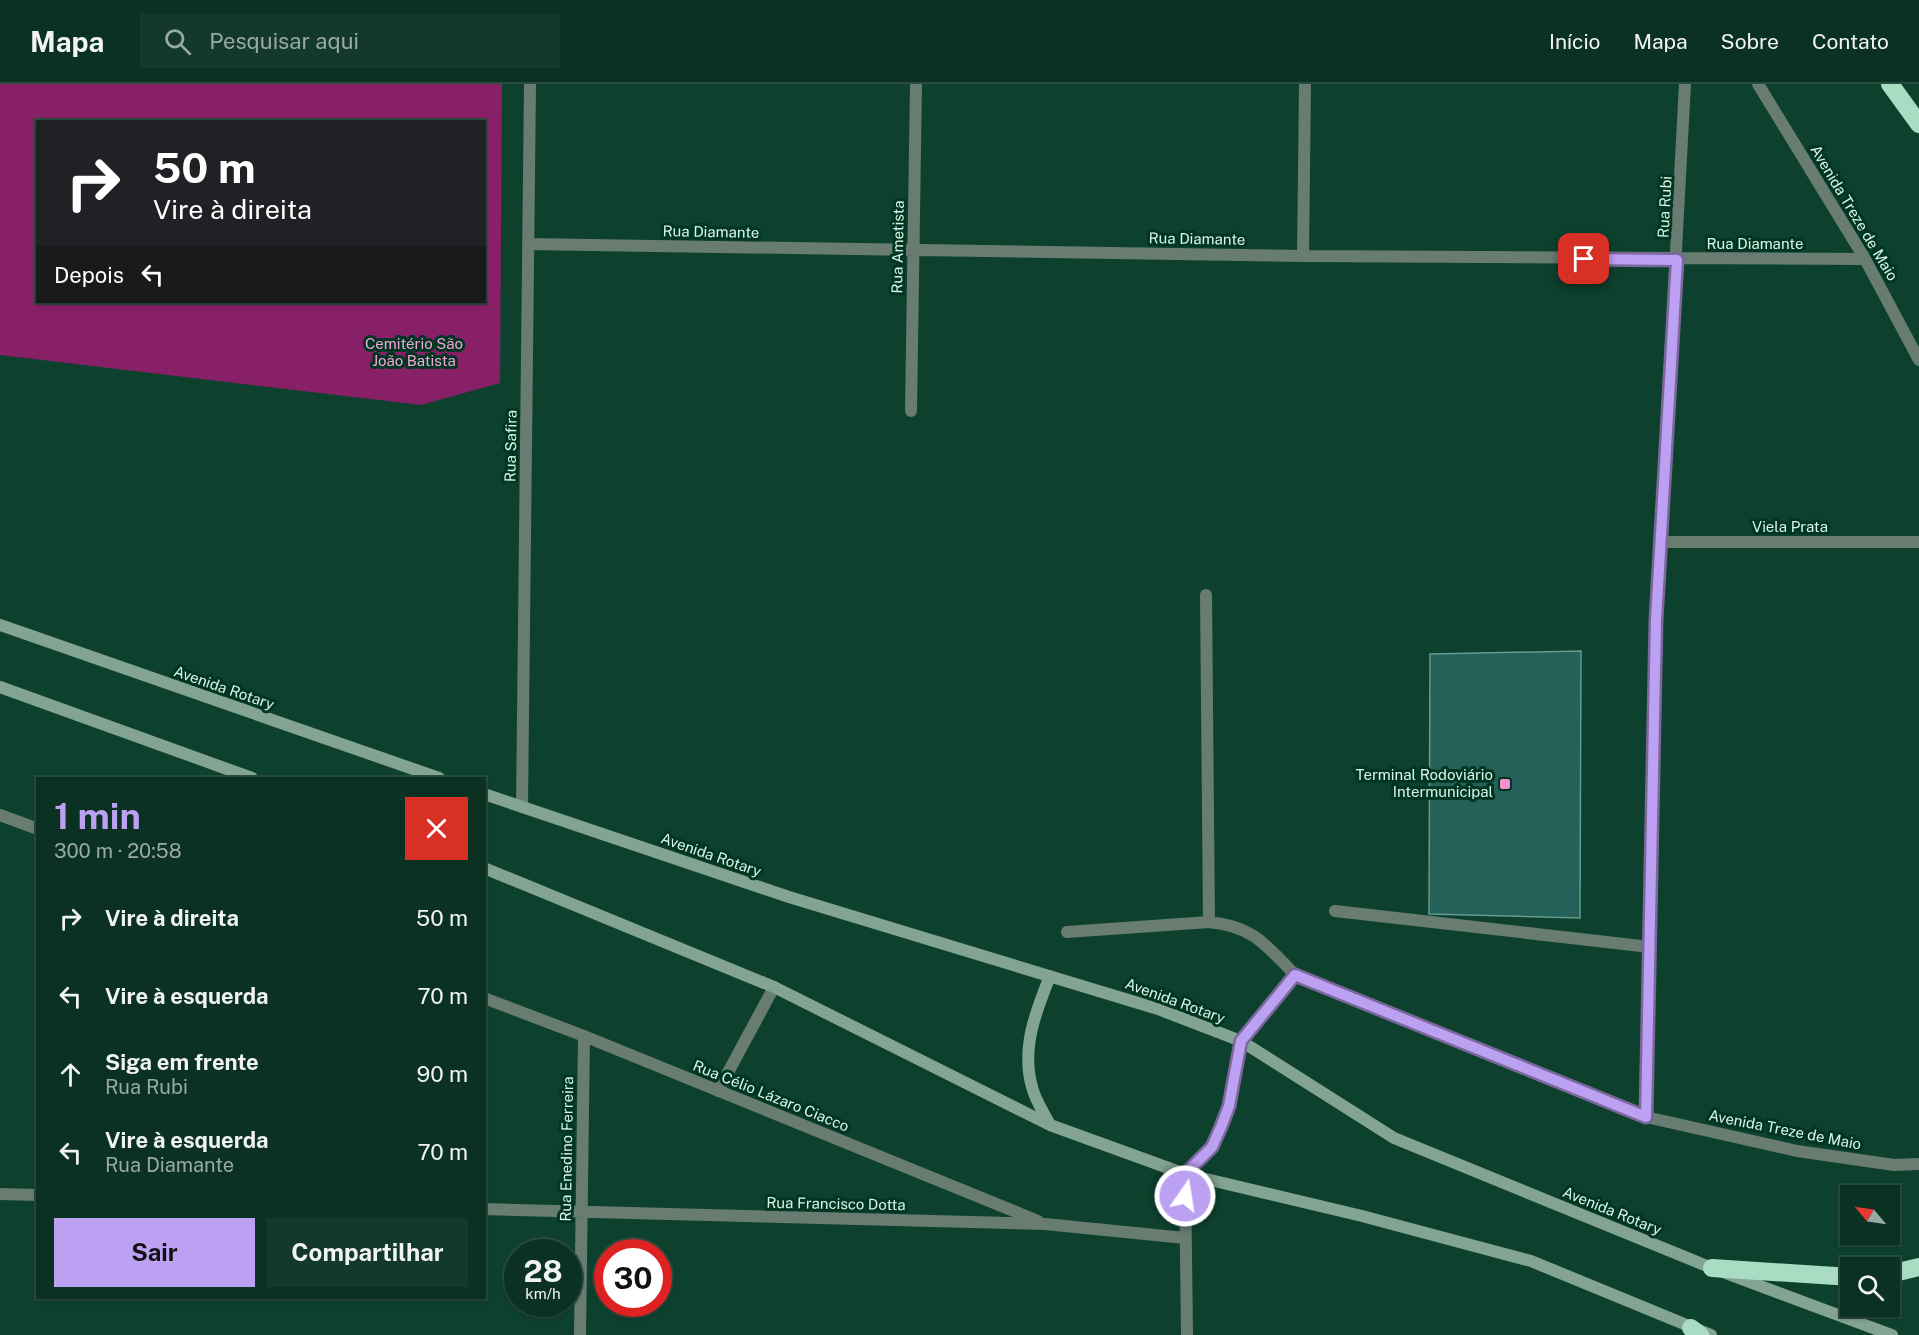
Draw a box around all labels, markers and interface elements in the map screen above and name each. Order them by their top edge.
search box [140,14,560,68]
text: Mapa [30,25,104,58]
icon: search [161,25,194,58]
text: Pesquisar aqui [209,28,359,54]
text: Início [1549,29,1600,54]
text: Mapa [1633,29,1688,54]
text: Sobre [1721,29,1779,54]
text: Contato [1812,29,1889,54]
street label: Avenida Treze de Maio [1807,142,1902,284]
text: 50 m [153,143,256,192]
icon: right [54,144,132,222]
street label: Rua Rubi [1654,175,1675,238]
text: Vire à direita [153,193,312,225]
street label: Rua Ametista [888,200,907,294]
street label: Rua Diamante [662,222,760,241]
street label: Rua Diamante [1148,229,1246,248]
pin [1558,233,1609,284]
street label: Rua Diamante [1707,235,1803,252]
icon: arrive [1567,242,1600,275]
icon: left [136,258,169,291]
text: Depois [54,262,124,288]
park label: Cemitério São João Batista [365,335,463,369]
street label: Rua Safira [501,410,520,482]
street label: Viela Prata [1752,518,1828,535]
street label: Avenida Rotary [172,662,277,713]
place label: Terminal Rodoviário Intermunicipal [1356,766,1493,800]
marker: Terminal Rodoviário Intermunicipal [1498,777,1512,791]
text: 1 min [54,795,141,837]
button: close [405,797,468,860]
street label: Avenida Rotary [659,829,764,880]
text: 300 m · 20:58 [54,839,182,863]
icon: right [54,902,87,935]
text: Vire à direita [105,905,239,931]
text: 50 m [416,905,468,931]
street label: Avenida Rotary [1123,975,1227,1026]
icon: left [54,980,87,1013]
text: Vire à esquerda [105,983,269,1009]
text: 70 m [417,983,468,1009]
text: Siga em frente [105,1049,259,1075]
street label: Rua Célio Lázaro Ciacco [691,1056,852,1135]
icon: ahead [54,1058,87,1091]
text: 90 m [417,1061,468,1087]
text: Rua Rubi [105,1075,188,1099]
street label: Rua Enedino Ferreira [557,1076,576,1222]
street label: Avenida Treze de Maio [1707,1106,1863,1153]
text: Vire à esquerda [105,1127,269,1153]
icon: left [54,1136,87,1169]
text: 70 m [417,1139,468,1165]
text: Rua Diamante [105,1153,234,1177]
position arrow [1153,1164,1217,1228]
street label: Avenida Rotary [1560,1183,1664,1238]
north arrow [1840,1185,1900,1245]
map controls [1840,1185,1900,1317]
street label: Rua Francisco Dotta [766,1194,906,1213]
button: Sair [54,1218,255,1287]
button: Compartilhar [267,1218,468,1287]
speed limit sign: 30 [594,1239,672,1317]
text: 28 [523,1253,563,1289]
button: search [1840,1257,1900,1317]
text: km/h [525,1285,561,1302]

